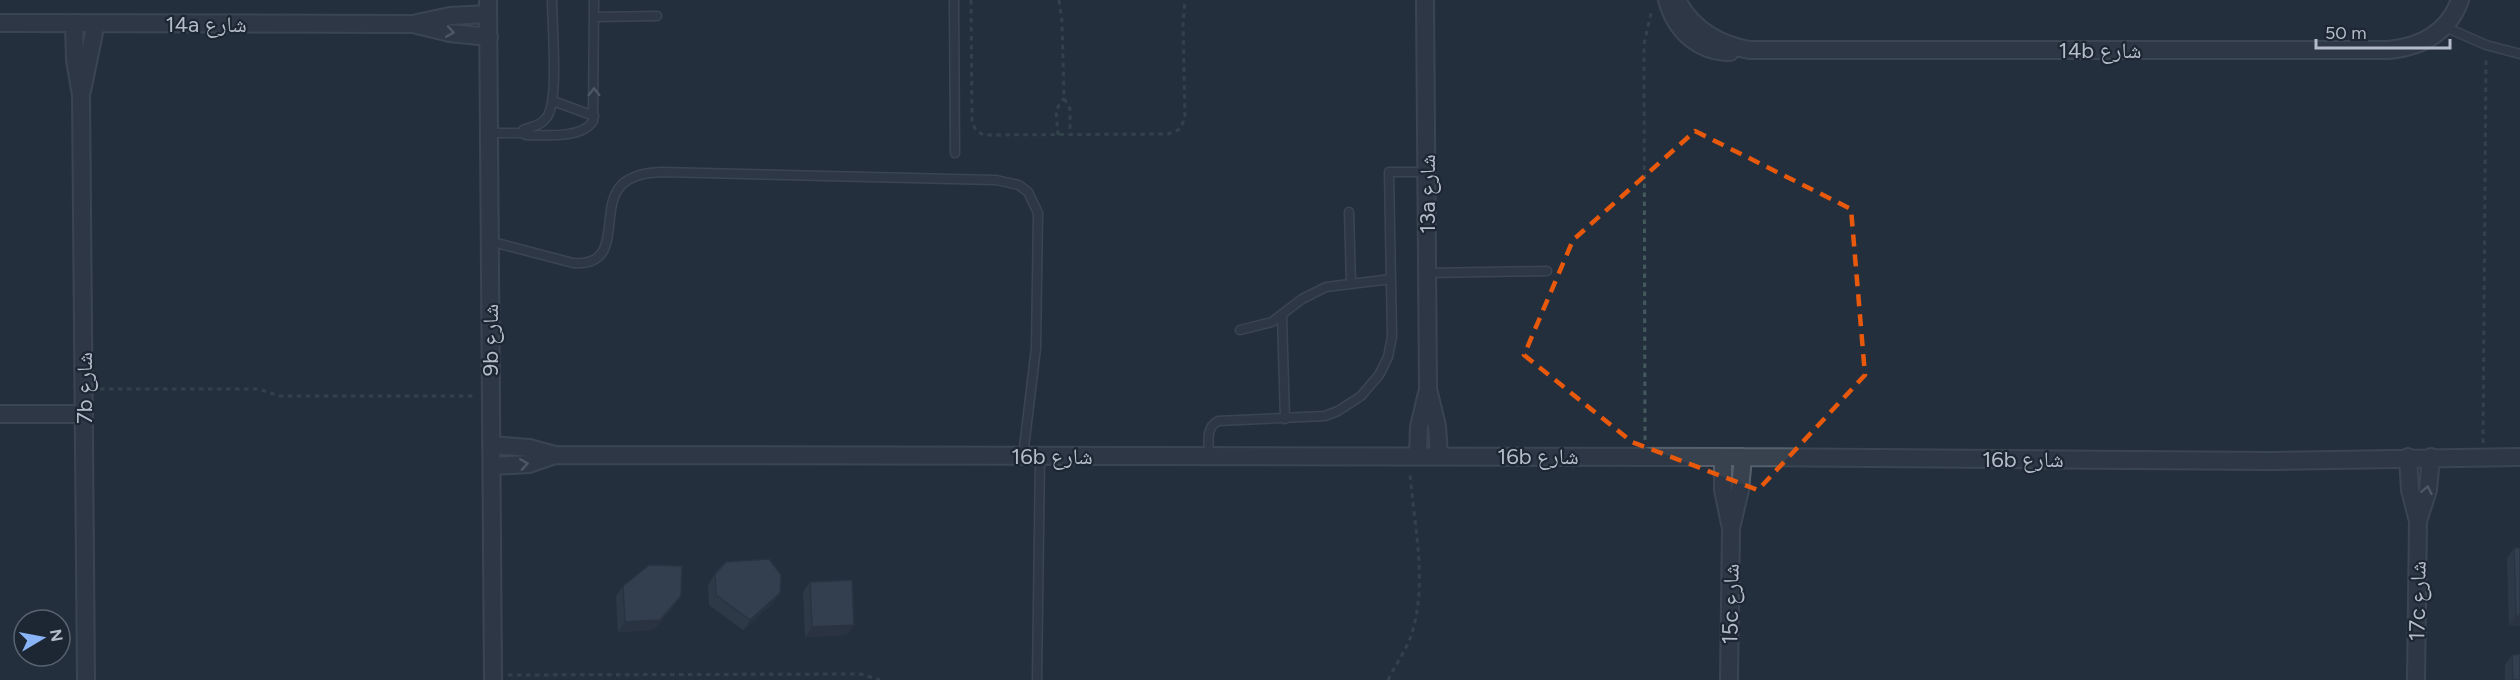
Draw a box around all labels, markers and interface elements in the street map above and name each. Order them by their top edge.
street label: 14a شارع [165,11,247,38]
scale bar [2316,12,2450,50]
text: 50 m [2325,22,2367,44]
one-way arrow [446,26,455,38]
street label: 14b شارع [2059,37,2141,64]
one-way arrow [588,87,600,96]
street label: 13a شارع [1414,154,1441,234]
street label: 9b شارع [477,304,504,376]
street label: 7b شارع [71,352,98,424]
street label: 16b شارع [1011,443,1093,470]
street label: 16b شارع [1497,443,1579,470]
street label: 16b شارع [1982,446,2064,473]
one-way arrow [519,459,529,471]
one-way arrow [2420,485,2433,495]
street label: 17c شارع [2403,561,2432,641]
street label: 15c شارع [1716,563,1745,645]
north arrow [12,608,72,668]
text: N [46,628,67,643]

